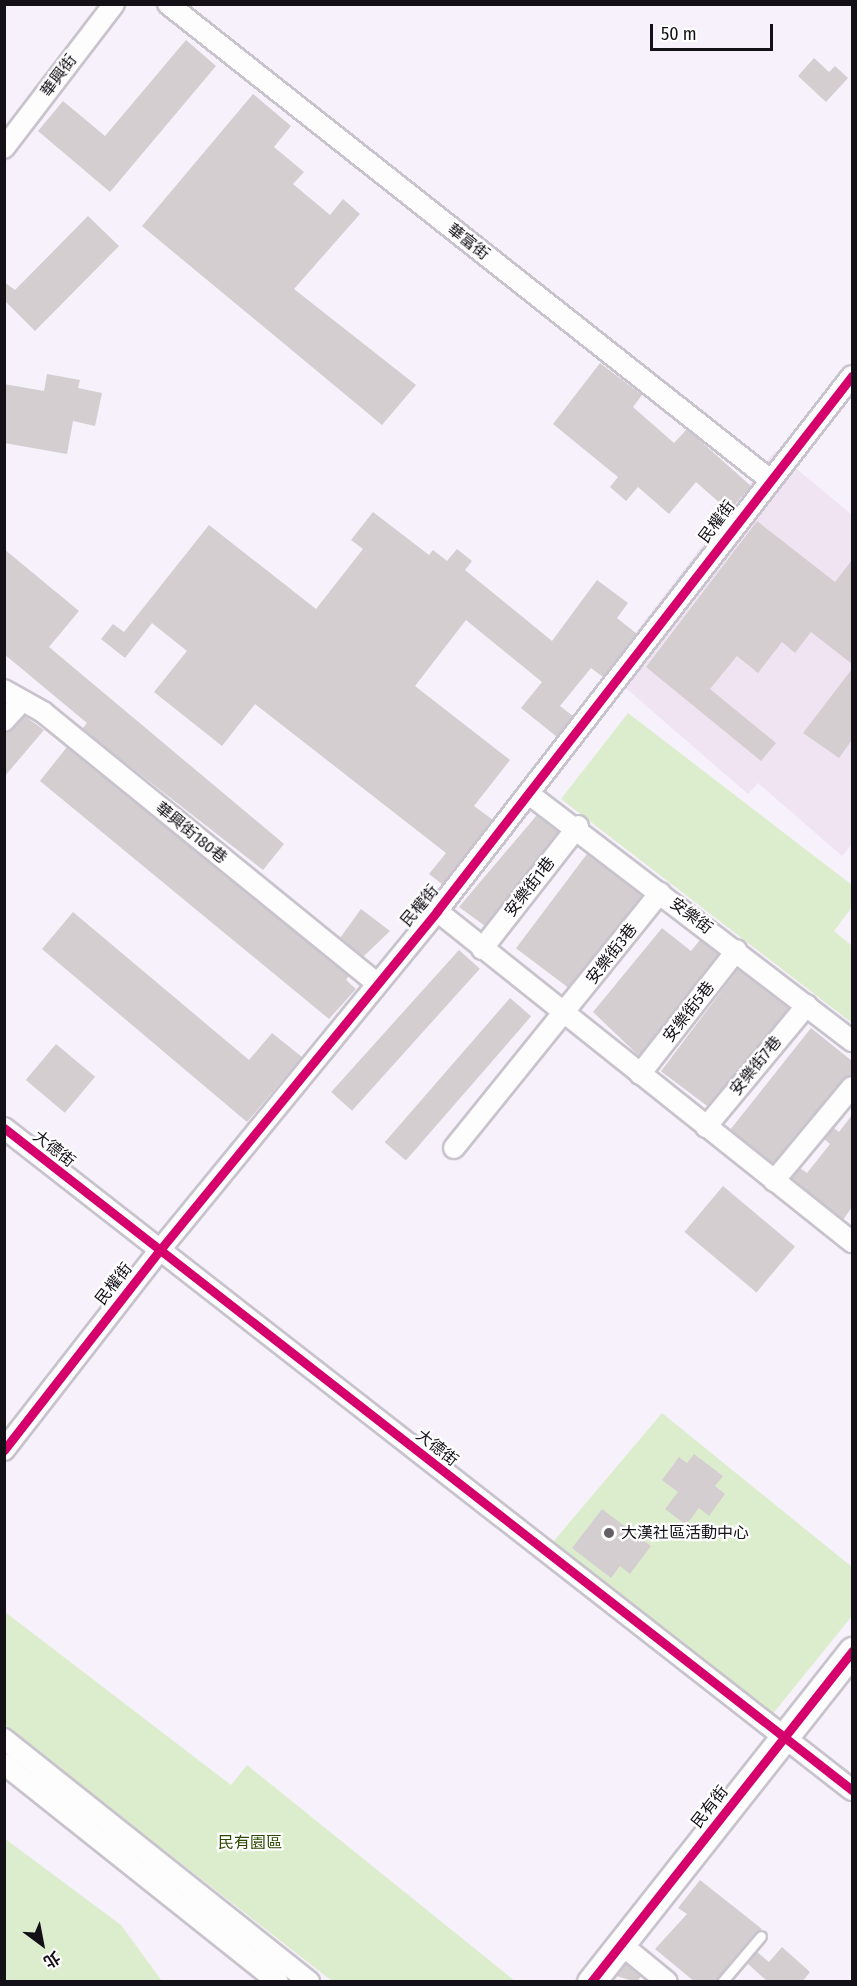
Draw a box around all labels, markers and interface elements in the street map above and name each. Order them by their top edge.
scale bar [653,12,776,50]
text: 50 m [661,23,697,45]
street label: 華興街 [37,51,81,101]
street label: 華富街 [443,220,493,264]
street label: 民權街 [695,497,739,547]
street label: 華興街180巷 [151,798,231,868]
street label: 安樂街1巷 [501,853,559,921]
street label: 民權街 [397,881,443,931]
street label: 安樂街 [666,894,716,938]
street label: 安樂街3巷 [583,920,641,988]
street label: 安樂街5巷 [659,978,719,1046]
street label: 安樂街7巷 [726,1033,786,1099]
street label: 大德街 [29,1127,79,1171]
street label: 民權街 [92,1259,136,1309]
street label: 大德街 [412,1426,462,1470]
place label: 大漢社區活動中心 [621,1523,749,1543]
marker: 大漢社區活動中心 [602,1526,616,1540]
street label: 民有街 [688,1782,732,1832]
park label: 民有園區 [218,1833,282,1853]
north arrow [12,1914,72,1974]
text: 北 [40,1947,64,1972]

